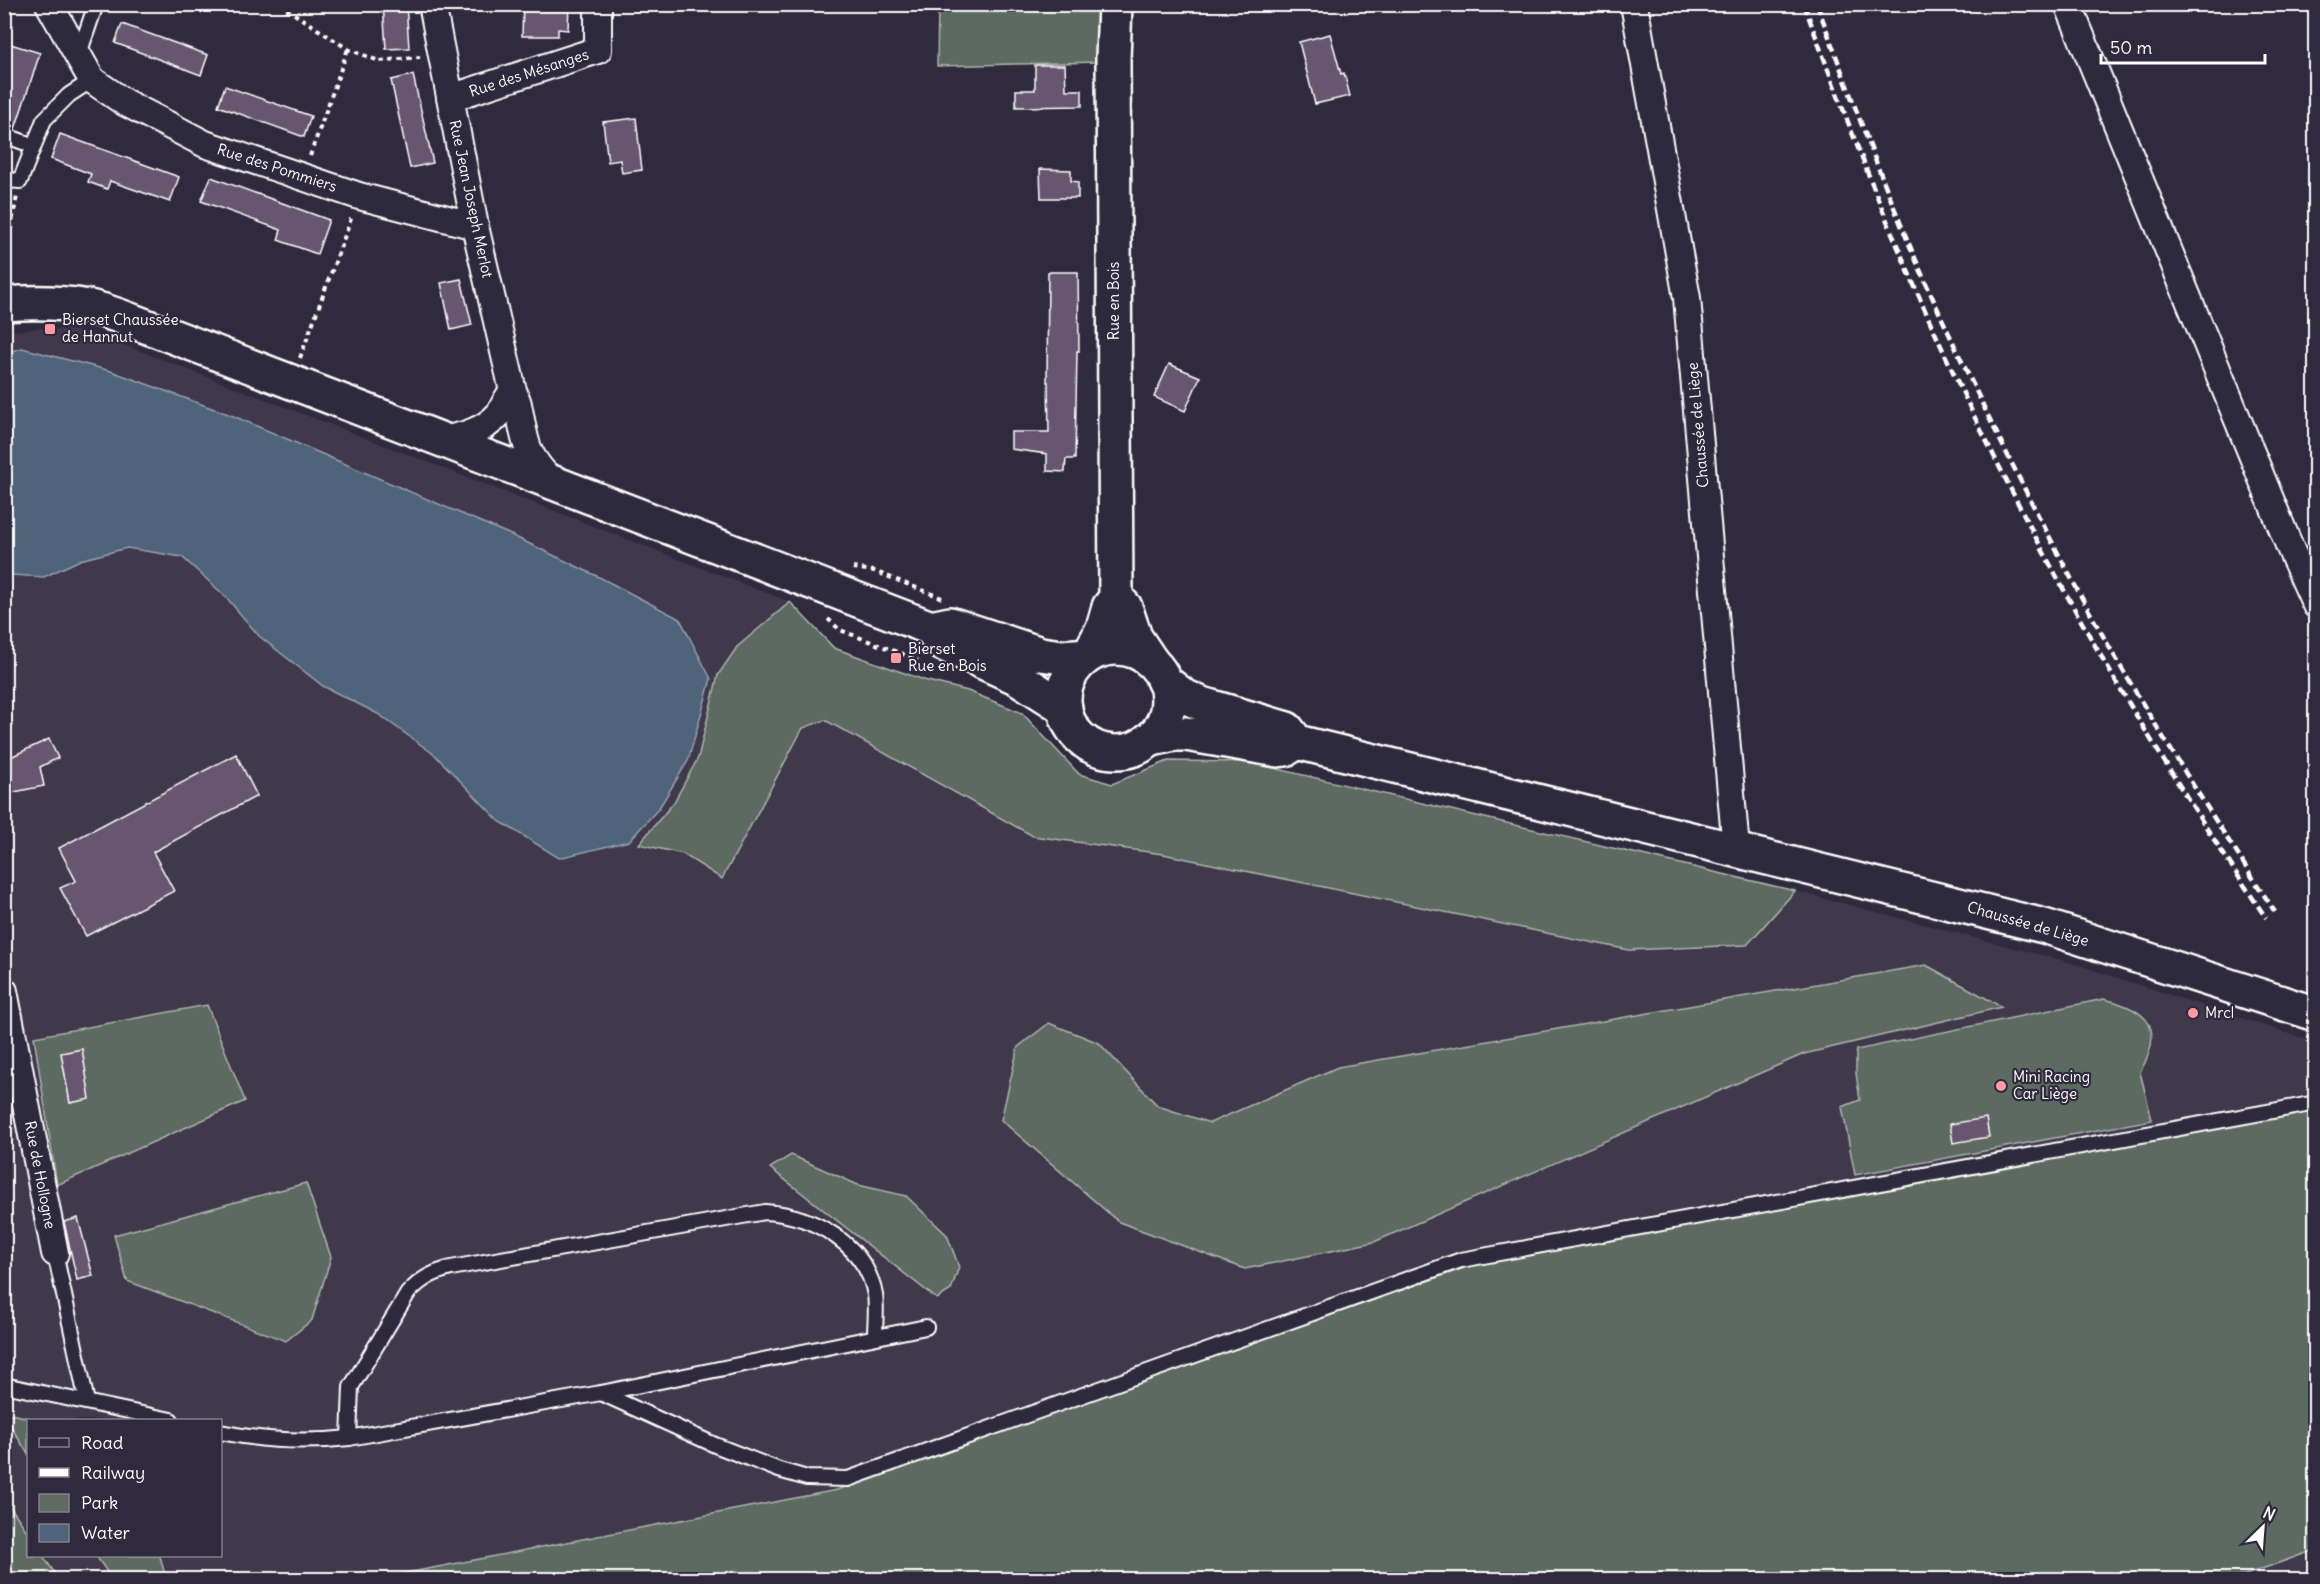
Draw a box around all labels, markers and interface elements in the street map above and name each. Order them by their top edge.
scale bar [2101,27,2264,65]
text: 50 m [2110,36,2152,59]
street label: Rue des Mésanges [467,44,591,101]
street label: Rue Jean Joseph Merlot [445,118,498,280]
street label: Rue des Pommiers [215,139,340,196]
street label: Rue en Bois [1104,262,1123,340]
place label: Bierset Chaussée de Hannut [62,310,179,346]
marker: Bierset Chaussée de Hannut [43,322,57,336]
street label: Chaussée de Liège [1683,362,1712,488]
place label: Bierset Rue en Bois [908,639,987,675]
marker: Bierset Rue en Bois [889,651,903,665]
street label: Chaussée de Liège [1965,897,2091,950]
place label: Mrcl [2205,1003,2234,1022]
marker: Mrcl [2186,1006,2200,1020]
place label: Mini Racing Car Liège [2013,1067,2090,1103]
marker: Mini Racing Car Liège [1994,1079,2008,1093]
street label: Rue de Hollogne [21,1119,60,1231]
legend [27,1419,222,1557]
text: Road [81,1431,124,1454]
text: Railway [81,1461,145,1484]
text: Park [81,1491,118,1514]
north arrow [2233,1497,2293,1557]
text: N [2260,1502,2279,1525]
text: Water [81,1521,131,1544]

